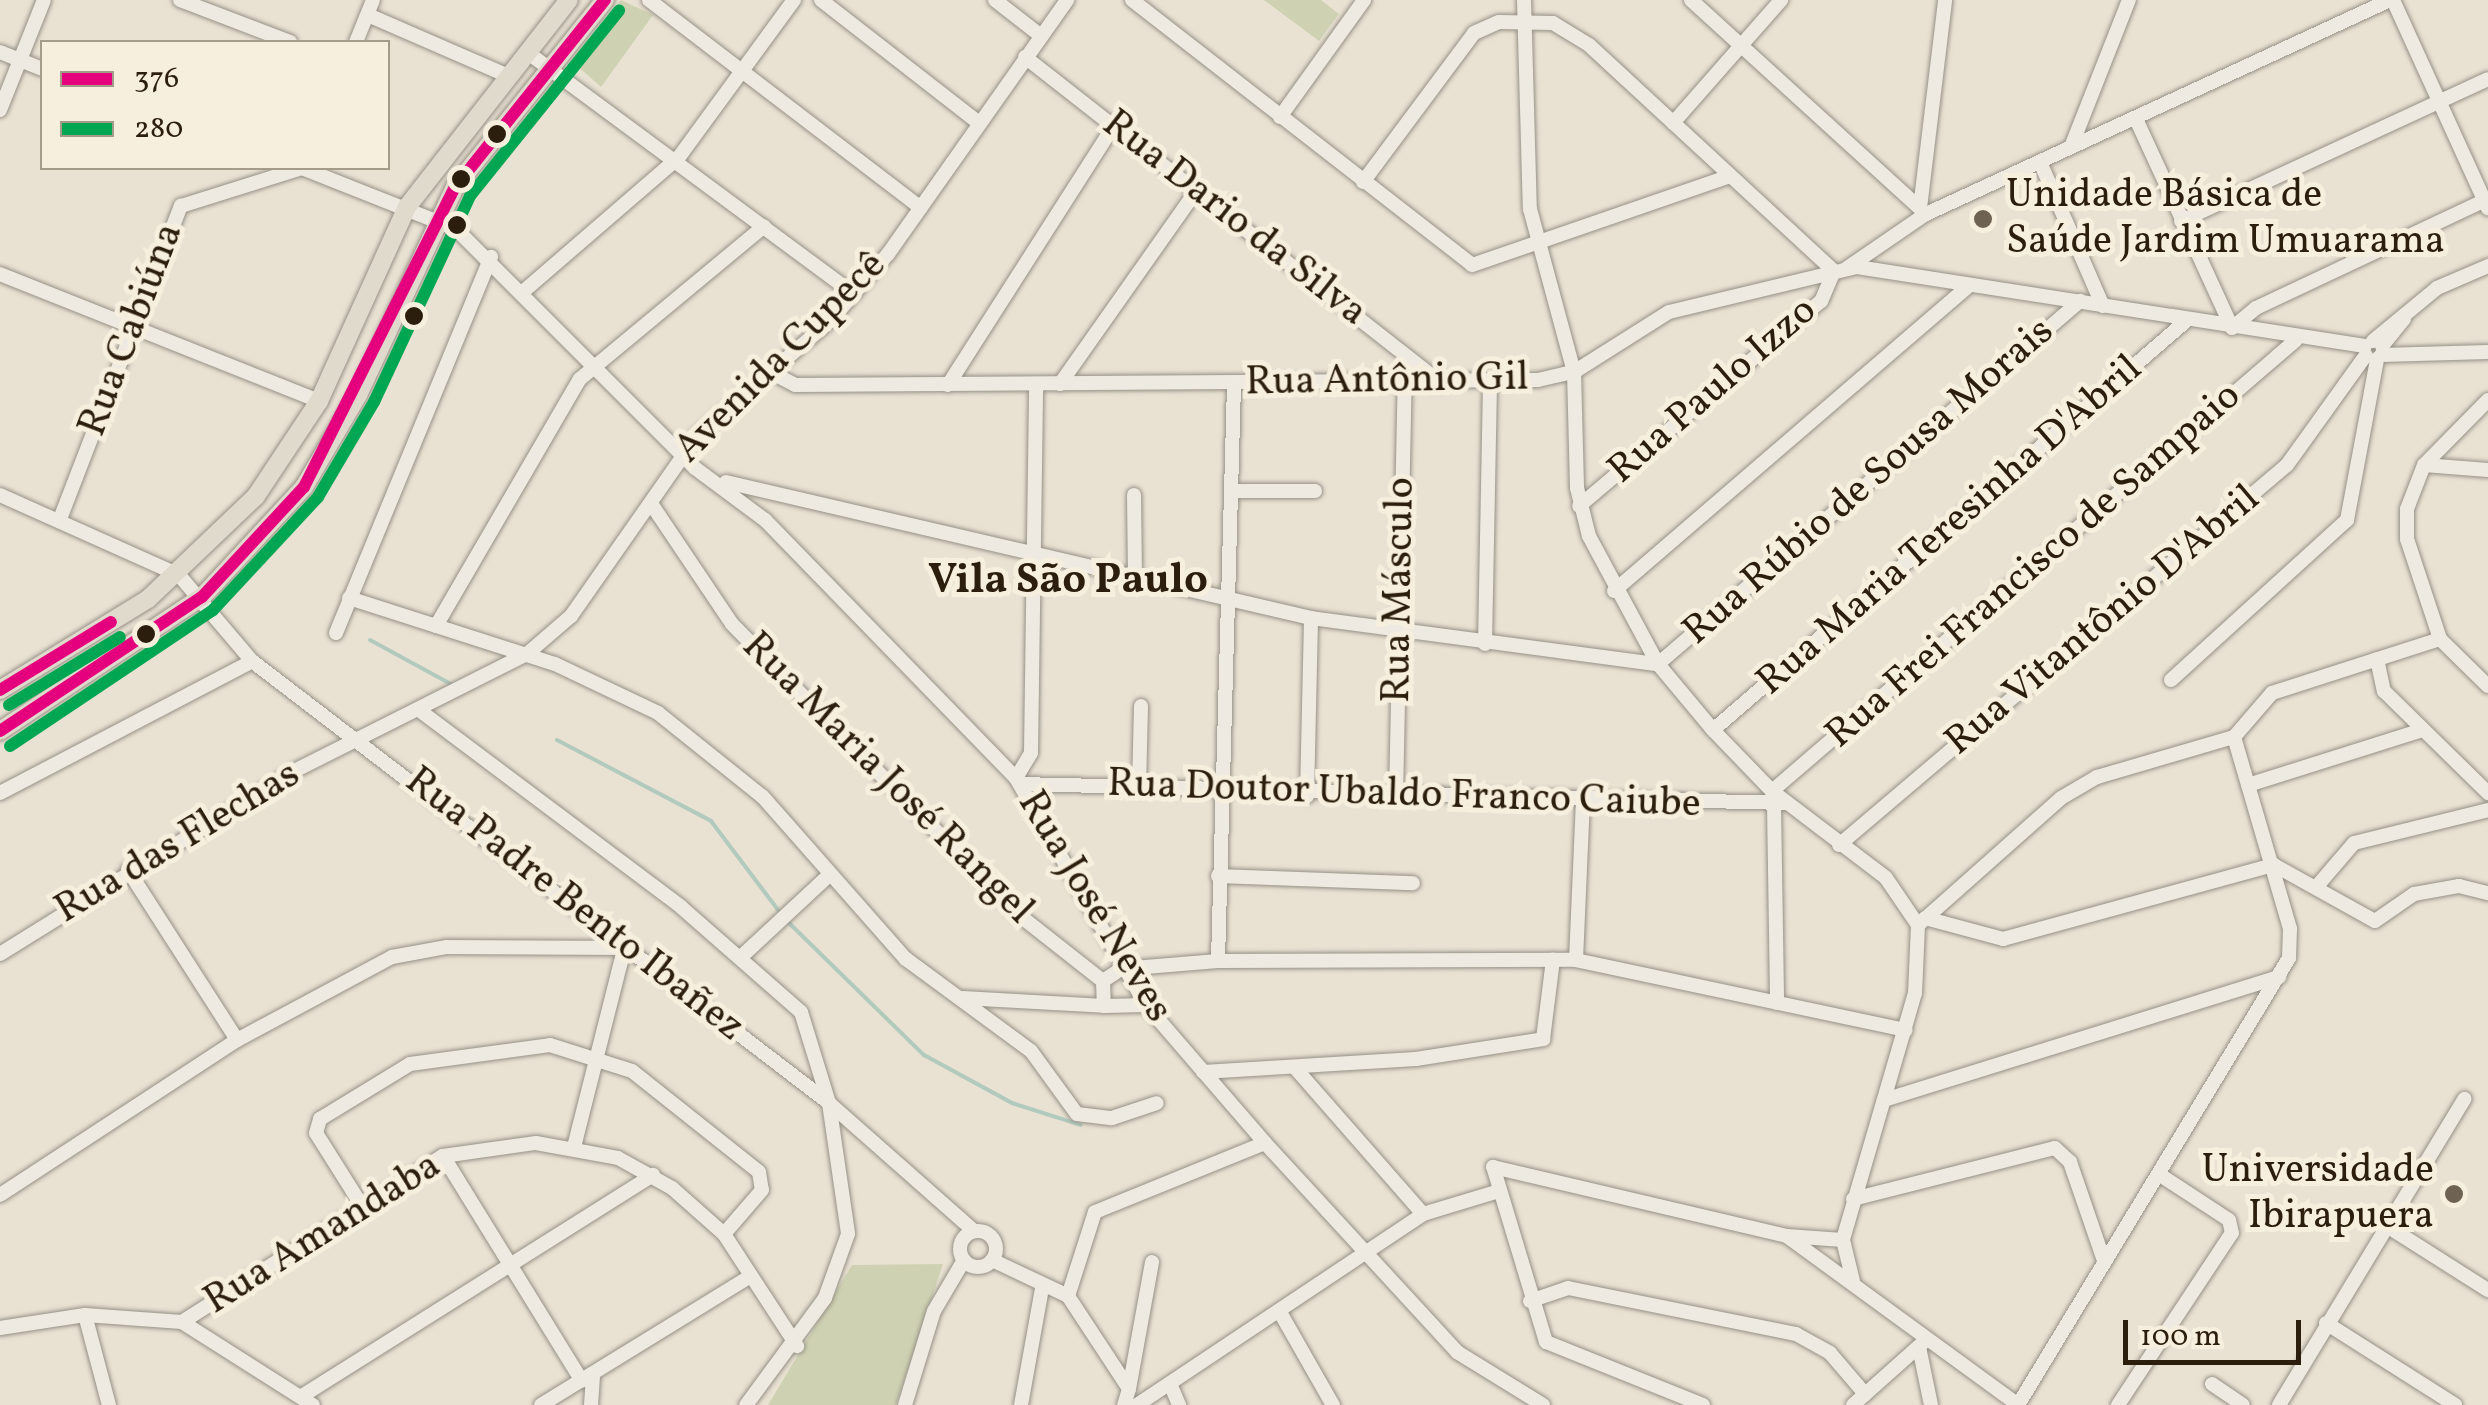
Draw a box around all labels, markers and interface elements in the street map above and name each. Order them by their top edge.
legend [40,40,390,170]
text: 376 [134,58,179,100]
street label: Rua Dario da Silva [1092,101,1376,337]
text: 280 [134,108,183,150]
unlabelled marker [487,124,507,144]
unlabelled marker [451,169,471,189]
place label: Unidade Básica de Saúde Jardim Umuarama [2006,172,2445,266]
marker: Unidade Básica de Saúde Jardim Umuarama [1970,206,1996,232]
unlabelled marker [447,215,467,235]
street label: Rua Cabiúna [69,217,195,443]
street label: Avenida Cupecê [665,242,897,474]
street label: Rua Paulo Izzo [1599,287,1827,495]
unlabelled marker [404,306,424,326]
street label: Rua Rúbio de Sousa Morais [1674,308,2064,656]
street label: Rua Maria Teresinha D'Abril [1747,345,2153,707]
street label: Rua Antônio Gil [1245,355,1529,407]
street label: Rua Frei Francisco de Sampaio [1817,373,2251,759]
street label: Rua Vitantônio D'Abril [1936,475,2270,767]
street label: Rua Másculo [1374,477,1426,703]
district label: Vila São Paulo [928,557,1208,607]
street label: Rua Maria José Rangel [731,623,1043,935]
unlabelled marker [136,624,156,644]
street label: Rua das Flechas [47,751,309,935]
street label: Rua Padre Bento Ibañez [395,758,753,1052]
street label: Rua Doutor Ubaldo Franco Caiube [1107,761,1701,829]
street label: Rua José Neves [1006,783,1182,1031]
street label: Rua Amandaba [196,1142,450,1326]
place label: Universidade Ibirapuera [2201,1147,2434,1241]
marker: Universidade Ibirapuera [2443,1183,2465,1205]
scale bar [2128,1300,2306,1362]
text: 100 m [2140,1316,2221,1358]

